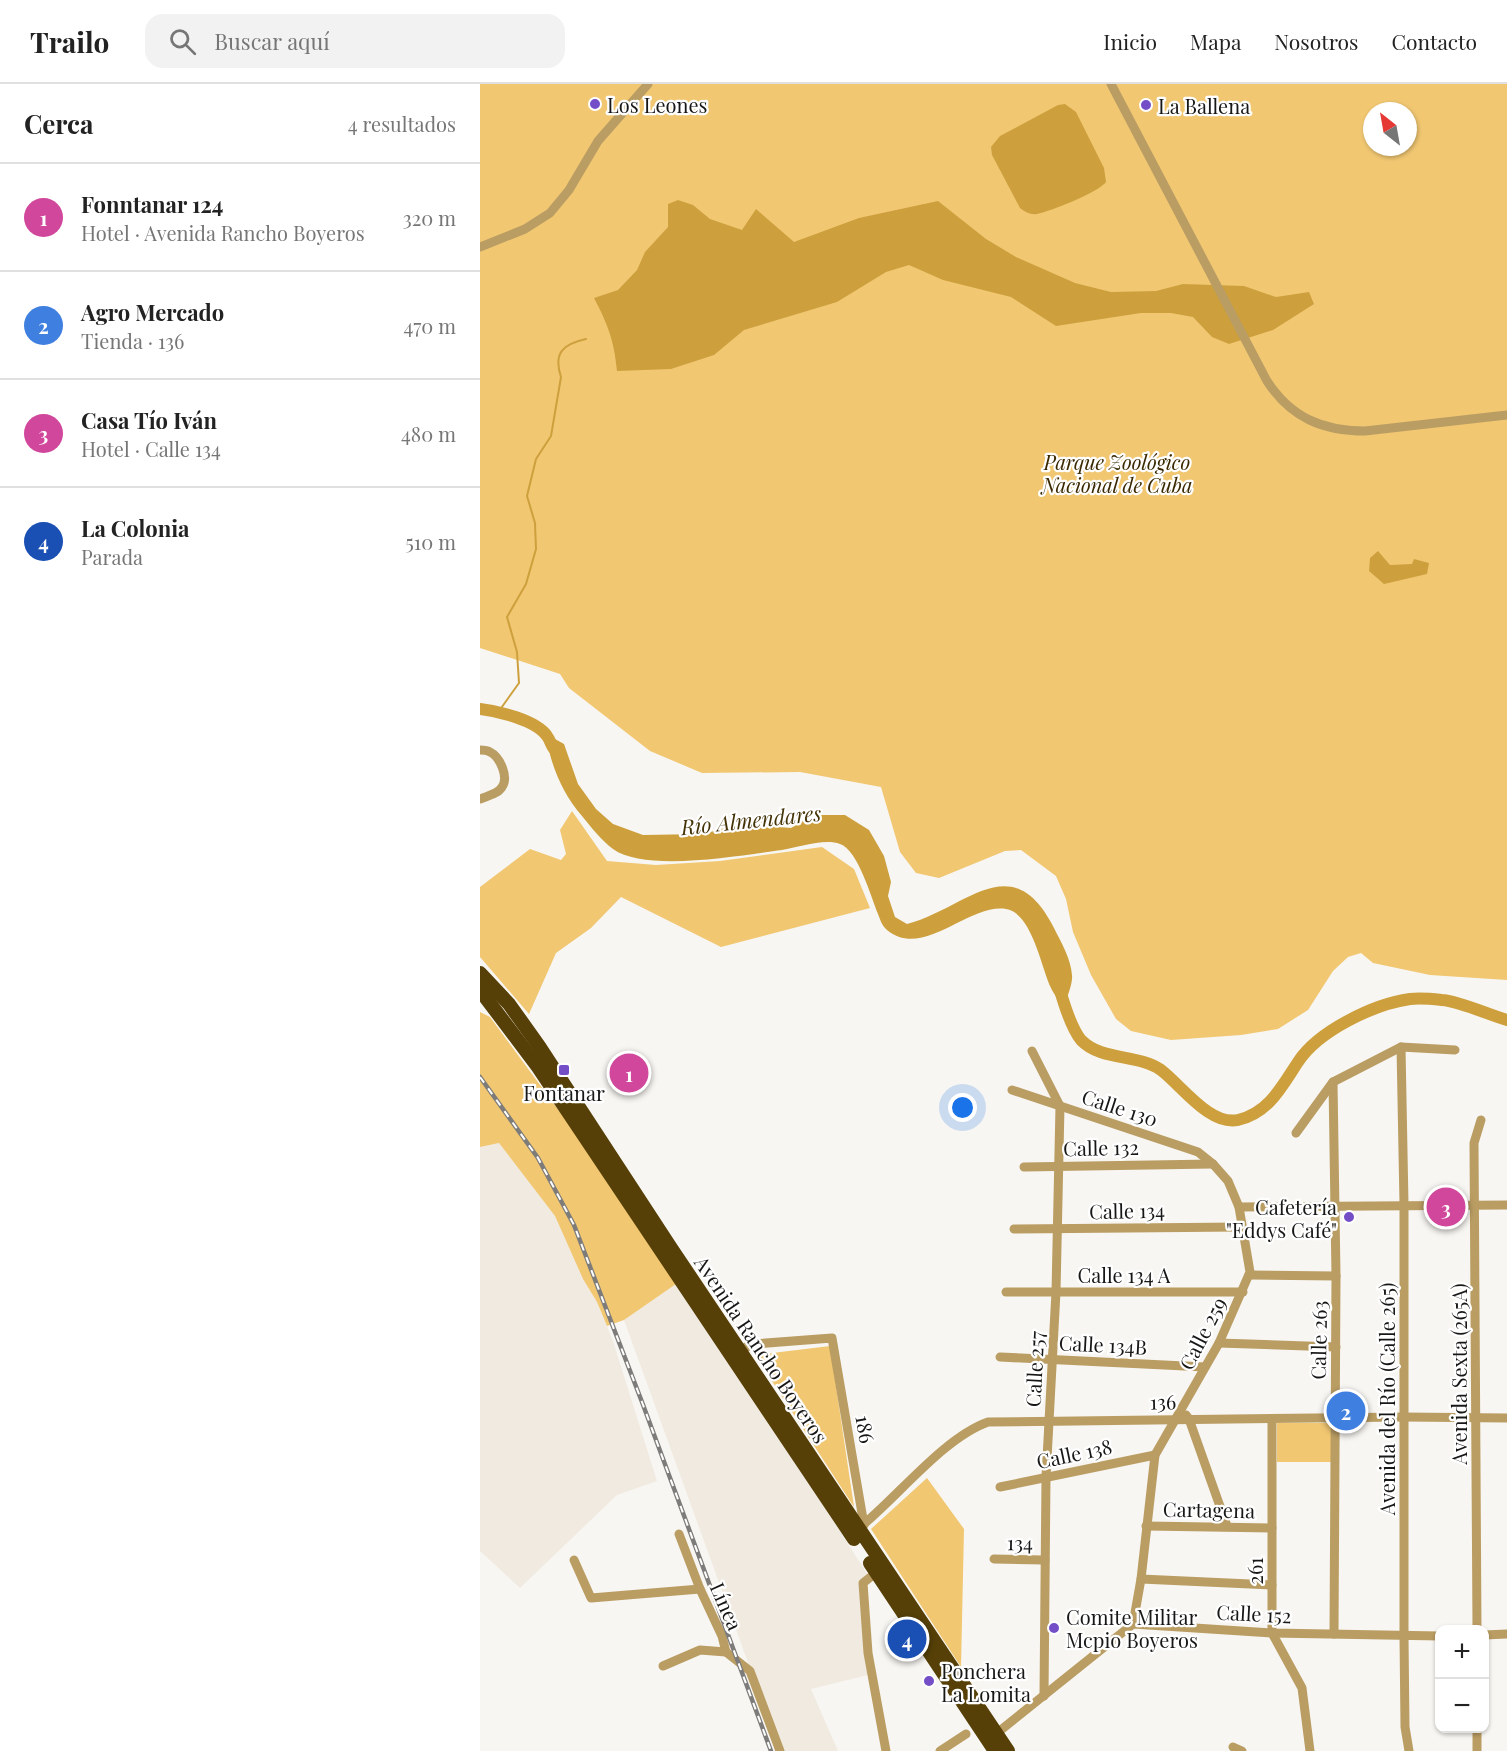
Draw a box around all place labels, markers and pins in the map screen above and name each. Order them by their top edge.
place label: Los Leones [607,91,707,118]
place label: La Ballena [1158,92,1250,119]
marker: Los Leones [588,97,602,111]
marker: La Ballena [1139,98,1153,112]
pin: 1 [610,1050,648,1096]
marker: Fontanar [557,1063,571,1077]
place label: Fontanar [523,1079,605,1106]
pin: 3 [1426,1184,1466,1230]
place label: Cafetería "Eddys Café" [1226,1193,1337,1243]
marker: Cafetería "Eddys Café" [1342,1210,1356,1224]
pin: 2 [1326,1388,1366,1434]
place label: Comite Militar Mcpio Boyeros [1066,1603,1198,1653]
pin: 4 [888,1616,926,1662]
marker: Comite Militar Mcpio Boyeros [1047,1621,1061,1635]
place label: Ponchera La Lomita [941,1657,1031,1707]
marker: Ponchera La Lomita [922,1674,936,1688]

